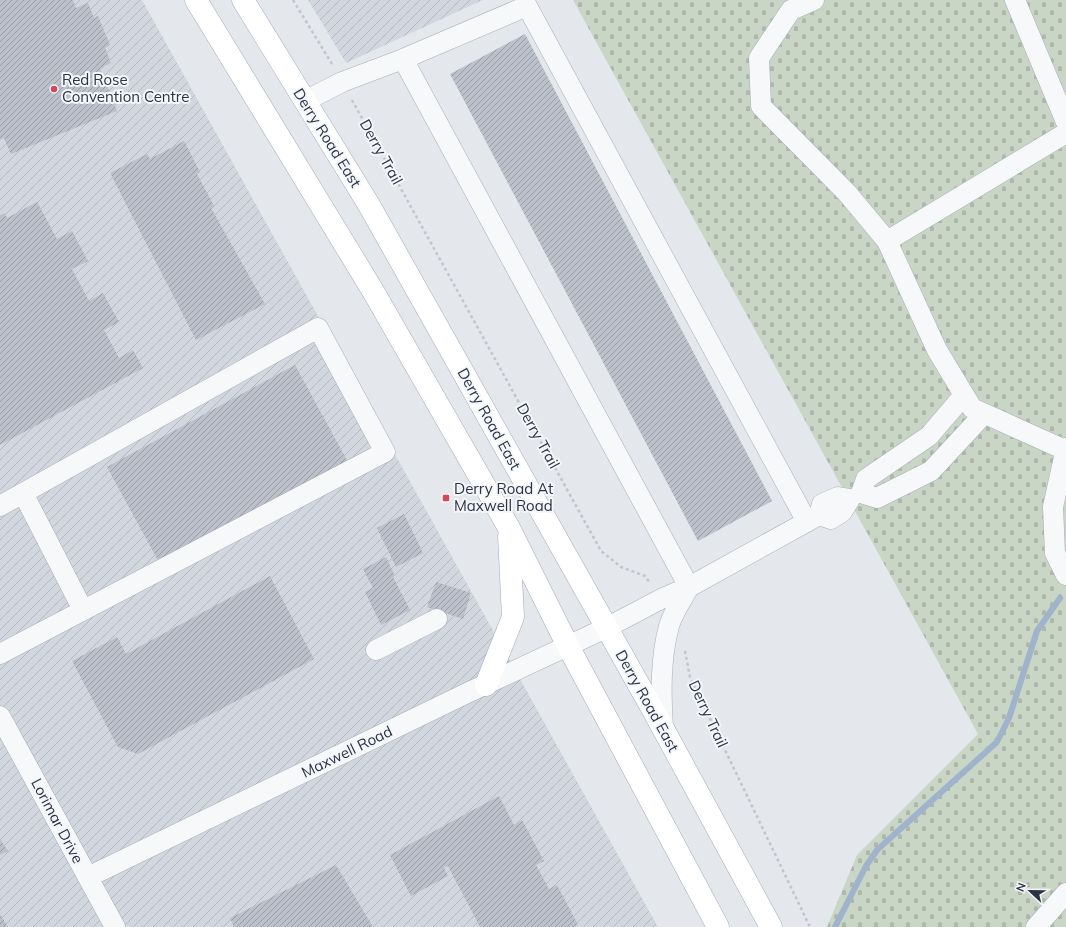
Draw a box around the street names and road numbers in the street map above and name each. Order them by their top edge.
street label: Derry Road East [289,85,366,191]
street label: Derry Trail [356,116,407,188]
street label: Derry Road East [454,364,525,473]
street label: Derry Trail [513,400,564,472]
street label: Derry Road East [612,646,683,755]
street label: Derry Trail [685,677,732,750]
street label: Maxwell Road [298,721,395,782]
street label: Lorimar Drive [27,775,88,866]

